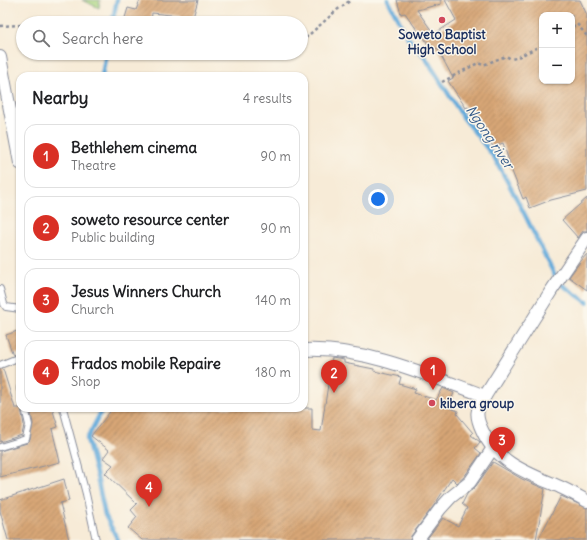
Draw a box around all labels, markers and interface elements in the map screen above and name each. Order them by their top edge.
map controls [539,12,575,84]
button: + [539,12,575,48]
marker: Soweto Baptist High School [437,15,447,25]
search box [16,16,308,60]
place label: Soweto Baptist High School [398,26,486,58]
icon: search [30,27,52,49]
text: Search here [62,29,143,48]
button: − [539,48,575,84]
text: Nearby [32,87,88,109]
text: 4 results [243,90,292,107]
water label: Ngong river [462,102,519,174]
text: Bethlehem cinema [71,138,197,157]
text: 1 [43,148,49,165]
text: 90 m [260,148,291,165]
text: Theatre [71,157,116,174]
your location [368,189,388,209]
text: soweto resource center [71,210,229,229]
text: 2 [42,220,50,237]
text: 90 m [260,220,291,237]
text: Public building [71,229,155,246]
text: Jesus Winners Church [71,282,221,301]
text: 3 [42,292,50,309]
text: 140 m [255,292,291,309]
text: Church [71,301,114,318]
text: Frados mobile Repaire [71,354,221,373]
pin: 1 [420,357,446,390]
pin: 2 [321,360,347,393]
text: 4 [42,364,50,381]
text: 180 m [255,364,291,381]
text: Shop [71,373,100,390]
place label: kibera group [440,395,515,412]
marker: kibera group [427,398,437,408]
pin: 3 [489,427,515,460]
pin: 4 [136,474,162,507]

